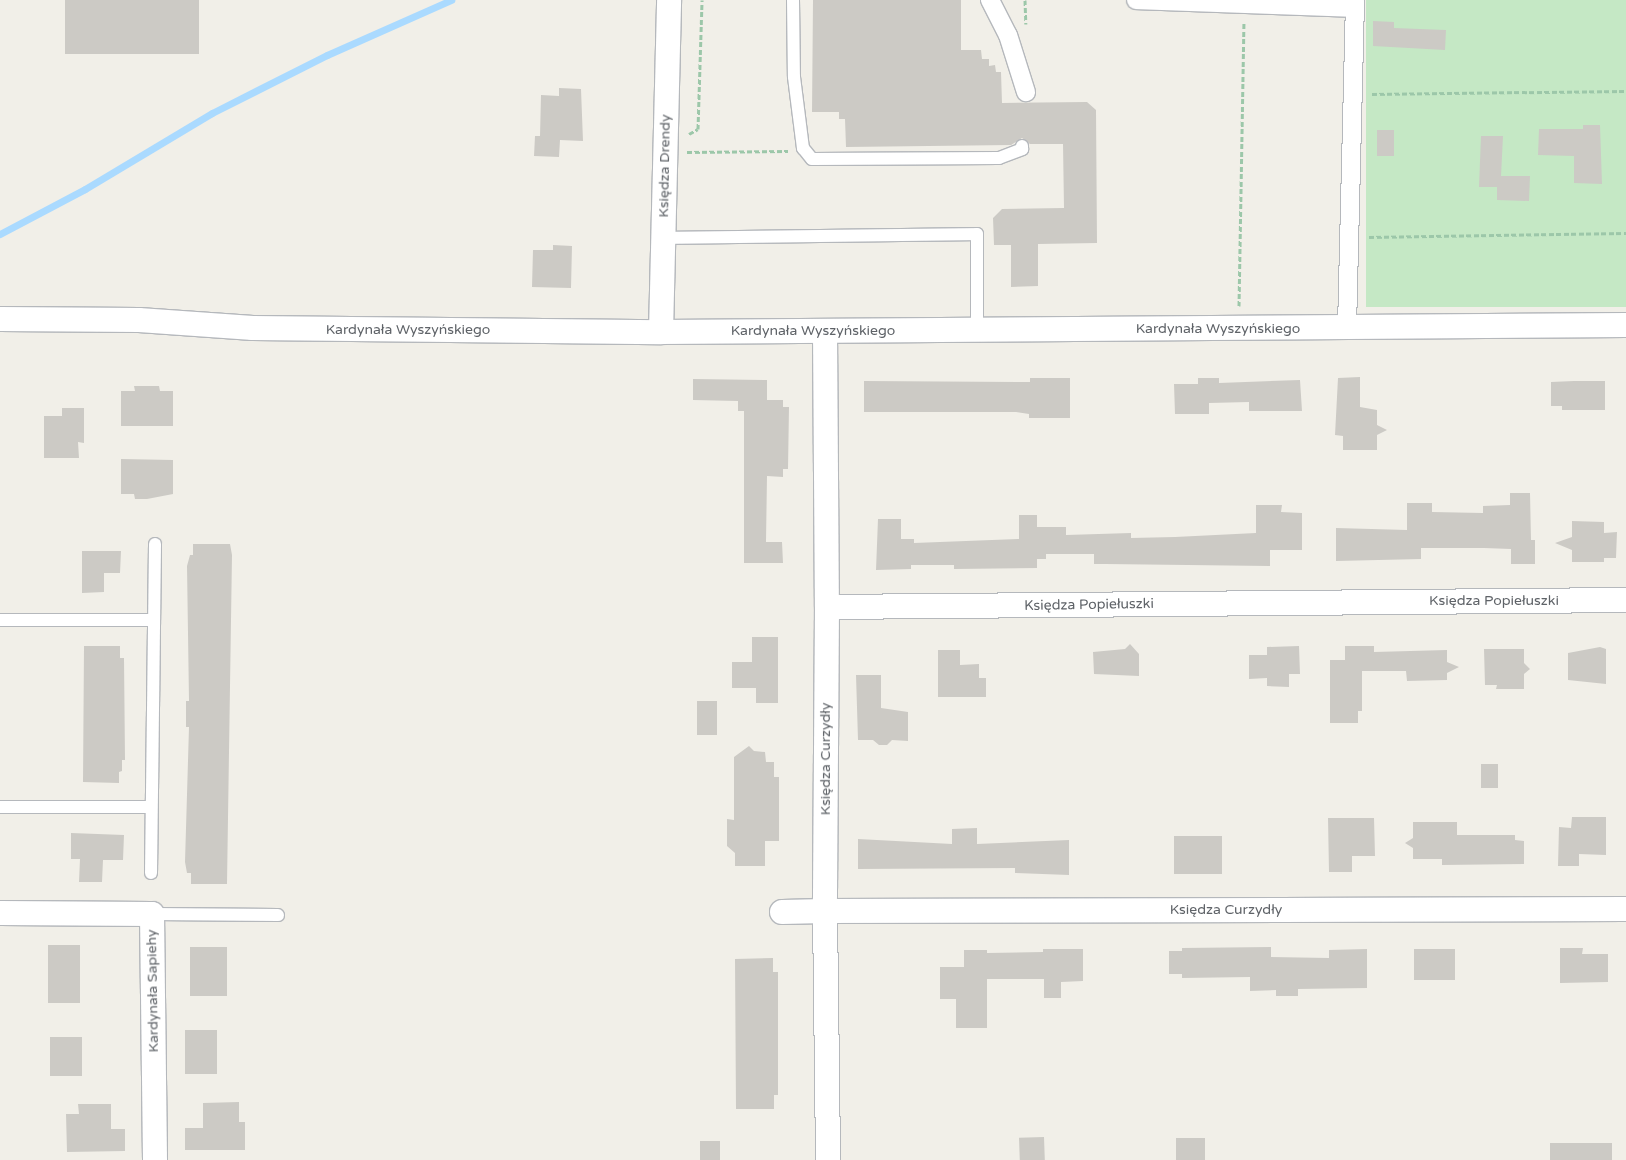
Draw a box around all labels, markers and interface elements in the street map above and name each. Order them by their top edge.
street label: Księdza Drendy [656,114,674,218]
street label: Kardynała Wyszyńskiego [1136,321,1300,337]
street label: Kardynała Wyszyńskiego [326,322,490,338]
street label: Kardynała Wyszyńskiego [731,323,895,339]
street label: Księdza Popiełuszki [1429,593,1559,609]
street label: Księdza Popiełuszki [1024,595,1154,615]
street label: Księdza Curzydły [818,703,834,815]
street label: Księdza Curzydły [1170,902,1282,918]
street label: Kardynała Sapiehy [144,929,162,1053]

